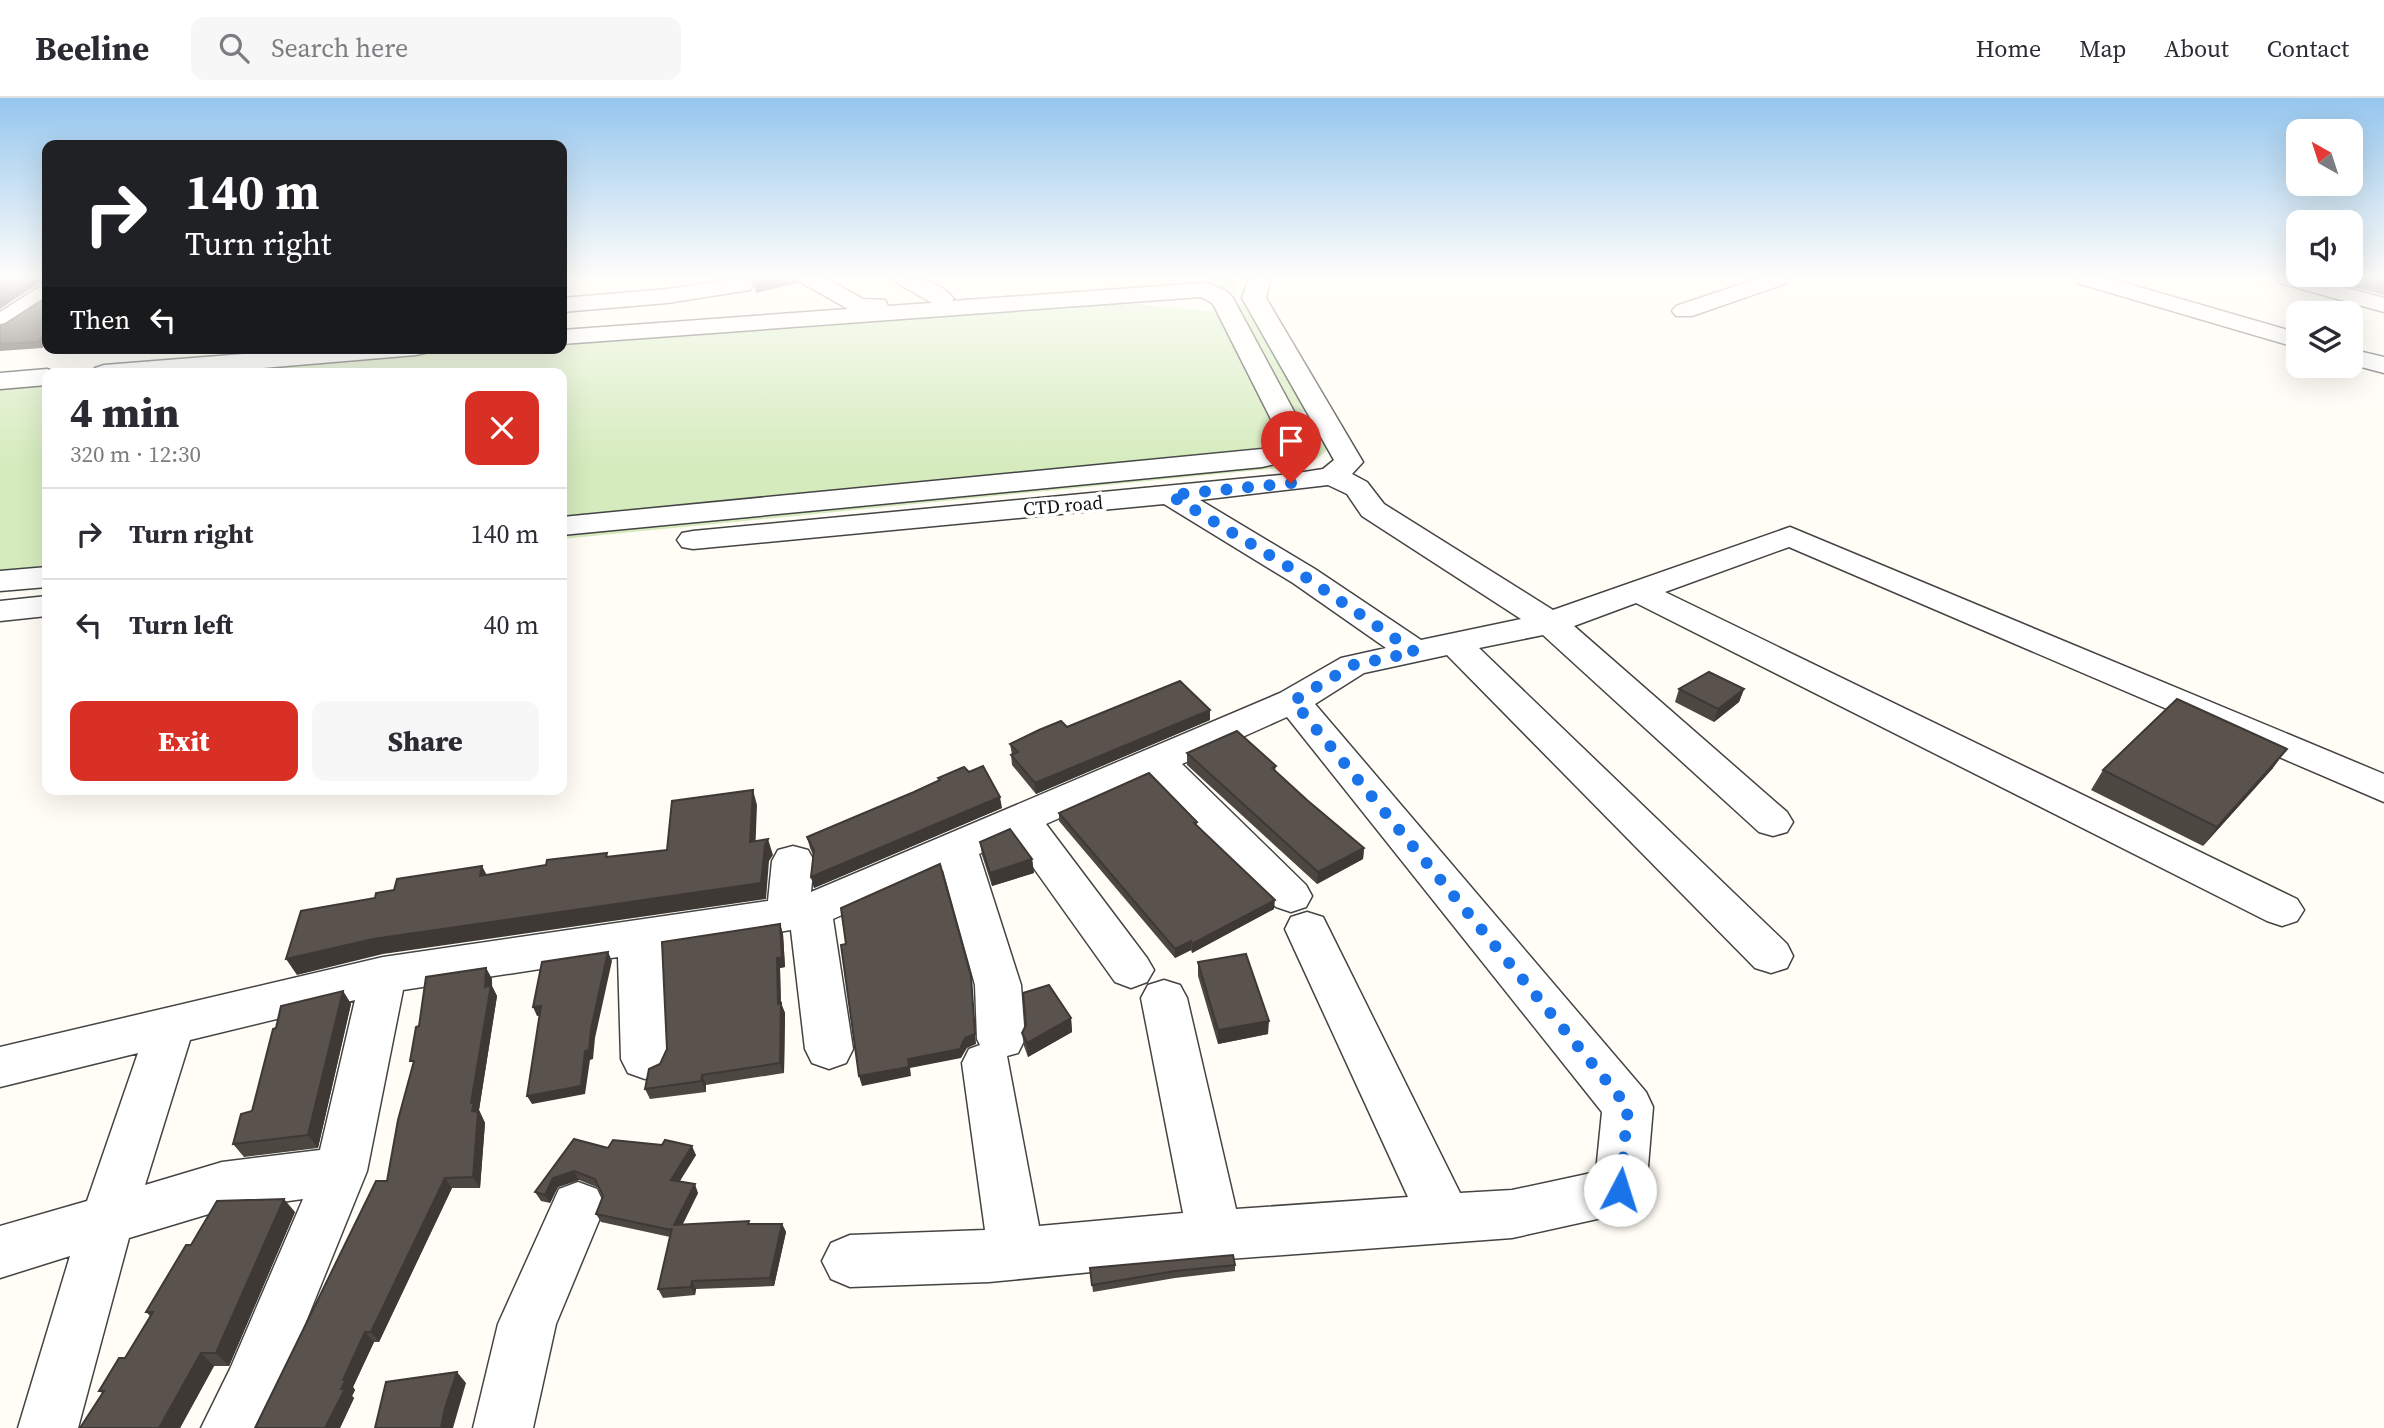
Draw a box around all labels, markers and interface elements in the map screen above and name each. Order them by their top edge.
search box [191,17,681,80]
text: Beeline [35,26,149,71]
icon: search [215,29,253,67]
text: Search here [271,30,408,66]
text: Home [1976,32,2041,65]
text: Map [2079,32,2126,65]
text: About [2164,32,2229,65]
text: Contact [2267,32,2349,65]
north arrow [2286,119,2362,196]
map controls [2286,119,2363,378]
text: 140 m [185,158,320,225]
icon: right [70,168,161,259]
button: sound [2286,210,2363,287]
text: Turn right [185,222,331,266]
icon: left [144,301,182,339]
button: layers [2286,301,2363,378]
text: Then [70,302,130,338]
text: 4 min [70,383,180,441]
button: close [465,391,539,465]
pin [1261,411,1321,483]
icon: arrive [1272,422,1310,460]
text: 320 m · 12:30 [70,438,201,470]
street label: CTD road [1022,489,1104,521]
icon: right [70,515,108,553]
text: Turn right [129,516,253,552]
text: 140 m [471,516,539,552]
icon: left [70,606,108,644]
text: Turn left [129,607,233,643]
text: 40 m [484,607,539,643]
button: Exit [70,701,298,781]
button: Share [312,701,539,781]
position arrow [1583,1153,1657,1227]

